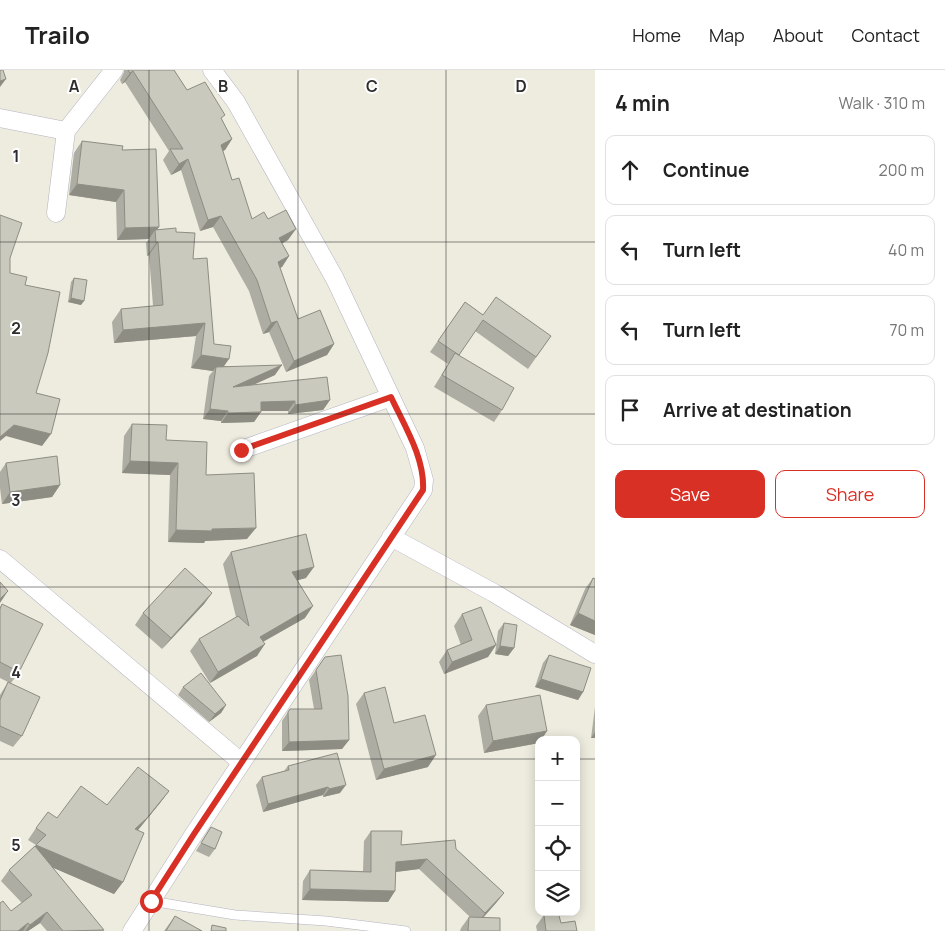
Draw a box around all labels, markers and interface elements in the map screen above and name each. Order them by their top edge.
text: Trailo [25,18,90,51]
text: Home [632,23,681,47]
text: Map [709,23,745,47]
text: About [773,23,823,47]
text: Contact [851,23,920,47]
text: A [69,75,80,97]
text: B [218,75,228,97]
text: C [366,75,378,97]
text: D [515,75,527,97]
text: 4 min [615,89,670,117]
text: Walk · 310 m [839,92,925,114]
text: 1 [12,145,20,167]
icon: ahead [616,156,644,184]
text: Continue [663,157,749,183]
text: 200 m [879,159,924,181]
icon: left [616,236,644,264]
text: Turn left [663,237,741,263]
text: 40 m [888,239,924,261]
icon: left [616,316,644,344]
text: 2 [11,317,21,339]
text: Turn left [663,317,741,343]
text: 70 m [889,319,924,341]
icon: arrive [616,396,644,424]
text: Arrive at destination [663,397,852,423]
route end [230,439,253,462]
button: Save [615,470,765,518]
button: Share [775,470,925,518]
text: 3 [11,489,21,511]
text: 4 [11,661,21,683]
map controls [535,736,580,916]
button: + [535,736,580,781]
button: − [535,781,580,826]
button: locate [535,826,580,871]
text: 5 [11,834,21,856]
button: layers [535,871,580,916]
route start [140,890,163,913]

